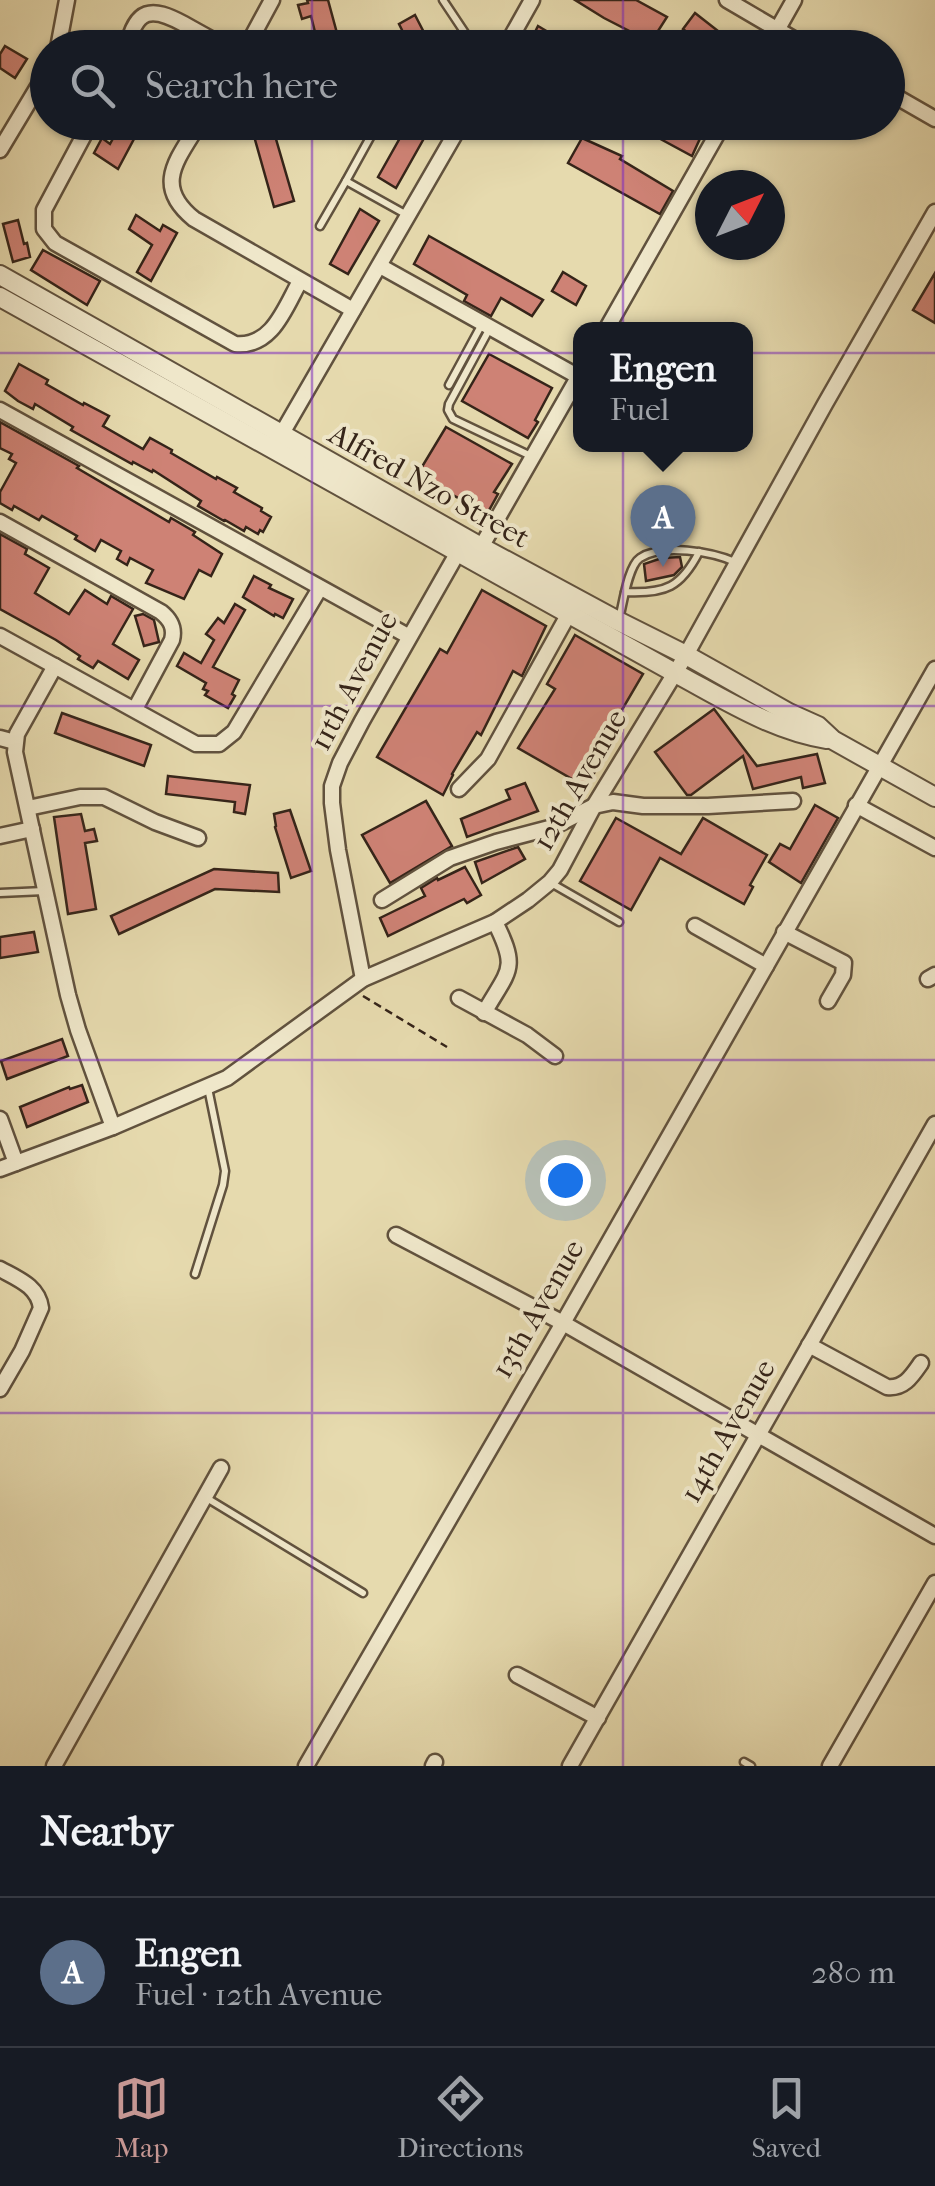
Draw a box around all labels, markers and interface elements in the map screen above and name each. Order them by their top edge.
search box [30,30,905,140]
icon: search [65,58,120,113]
text: Search here [145,63,338,108]
north arrow [695,170,785,260]
popup [573,322,753,452]
text: Engen [610,346,716,391]
text: Fuel [610,391,669,428]
street label: Alfred Nzo Street [322,416,536,556]
pin: A [630,484,696,567]
street label: 11th Avenue [303,605,405,756]
street label: 12th Avenue [526,703,634,857]
your location [540,1155,591,1206]
street label: 13th Avenue [484,1234,592,1384]
street label: 14th Avenue [673,1353,783,1509]
text: Nearby [40,1807,172,1856]
text: Engen [135,1931,241,1976]
text: A [62,1954,83,1991]
text: 280 m [811,1954,895,1991]
text: Fuel · 12th Avenue [135,1976,382,2013]
tab: Map [114,2071,169,2164]
tab: Directions [397,2071,523,2164]
tab: Saved [751,2071,821,2164]

